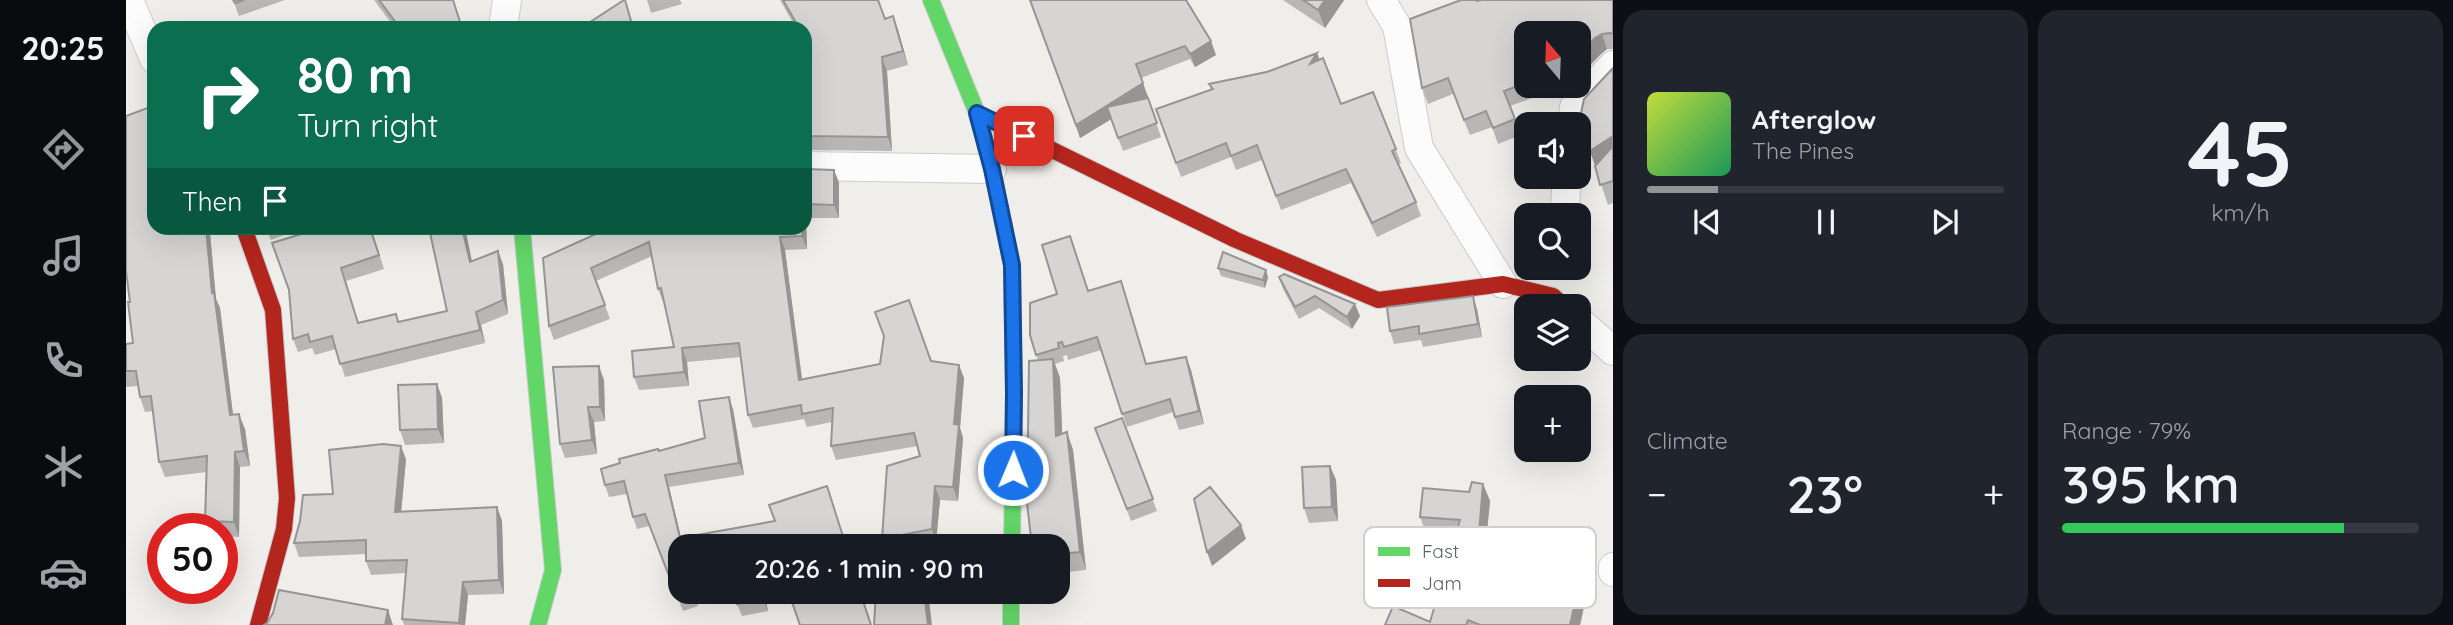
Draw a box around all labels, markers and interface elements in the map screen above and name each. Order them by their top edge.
north arrow [1514,21,1591,98]
map controls [1514,21,1591,462]
text: 20:25 [21,28,105,68]
text: 80 m [297,44,413,105]
icon: right [182,49,273,140]
text: 45 [2188,95,2293,209]
text: Afterglow [1752,103,1876,136]
text: Turn right [297,105,438,145]
pin [994,106,1054,166]
button: sound [1514,112,1591,189]
icon: arrive [1005,117,1043,155]
icon: directions [39,125,88,174]
text: The Pines [1752,136,1854,165]
icon: arrive [256,182,294,220]
text: Then [182,185,242,218]
text: km/h [2211,198,2270,227]
button: search [1514,203,1591,280]
icon: previous [1688,203,1726,241]
icon: pause [1807,203,1845,241]
icon: next [1926,203,1964,241]
icon: music [39,231,88,280]
button: layers [1514,294,1591,371]
icon: phone [39,336,88,385]
button: + [1514,385,1591,462]
text: Range · 79% [2062,416,2191,445]
text: Climate [1647,426,1728,455]
position arrow [976,433,1050,507]
icon: climate [39,442,88,491]
text: 395 km [2062,451,2240,516]
text: 23° [1786,461,1863,526]
text: − [1647,470,1667,518]
text: + [1983,470,2004,518]
speed limit sign: 50 [147,513,238,604]
legend [1364,527,1596,608]
text: Fast [1422,539,1459,563]
icon: car [39,548,88,597]
text: 20:26 · 1 min · 90 m [754,552,984,585]
text: Jam [1422,571,1462,595]

